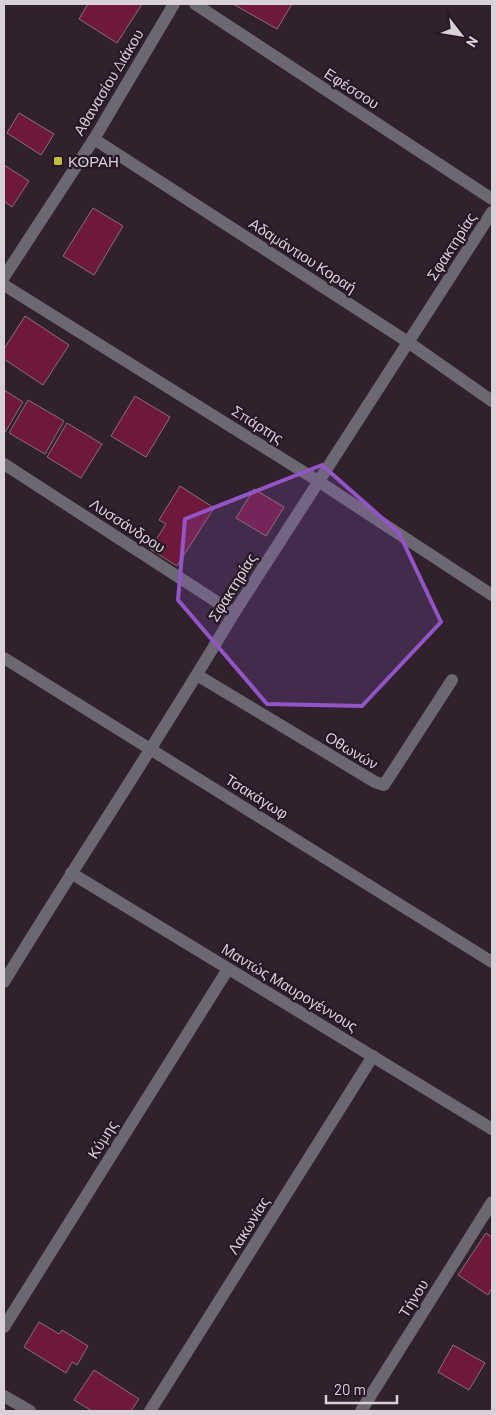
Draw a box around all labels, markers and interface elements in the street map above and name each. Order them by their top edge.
north arrow [436,10,486,60]
street label: Αθανασίου Διάκου [69,26,147,138]
text: N [463,34,482,50]
street label: Εφέσσου [321,64,383,112]
place label: ΚΟΡΑΗ [68,152,119,170]
marker: ΚΟΡΑΗ [52,155,64,167]
street label: Σφακτηρίας [422,209,480,283]
street label: Αδαμάντιου Κοραή [246,214,360,296]
street label: Σπάρτης [229,401,287,447]
street label: Λυσσάνδρου [87,494,169,556]
street label: Σφακτηρίας [204,549,260,625]
street label: Οθωνών [322,727,382,773]
street label: Τσακάγωφ [222,770,292,822]
street label: Μαντώς Μαυρογέννους [219,939,361,1035]
street label: Κύμης [83,1116,121,1162]
street label: Λακωνίας [223,1193,273,1257]
street label: Τήνου [394,1276,432,1320]
scale bar [326,1372,397,1404]
text: 20 m [334,1380,366,1398]

